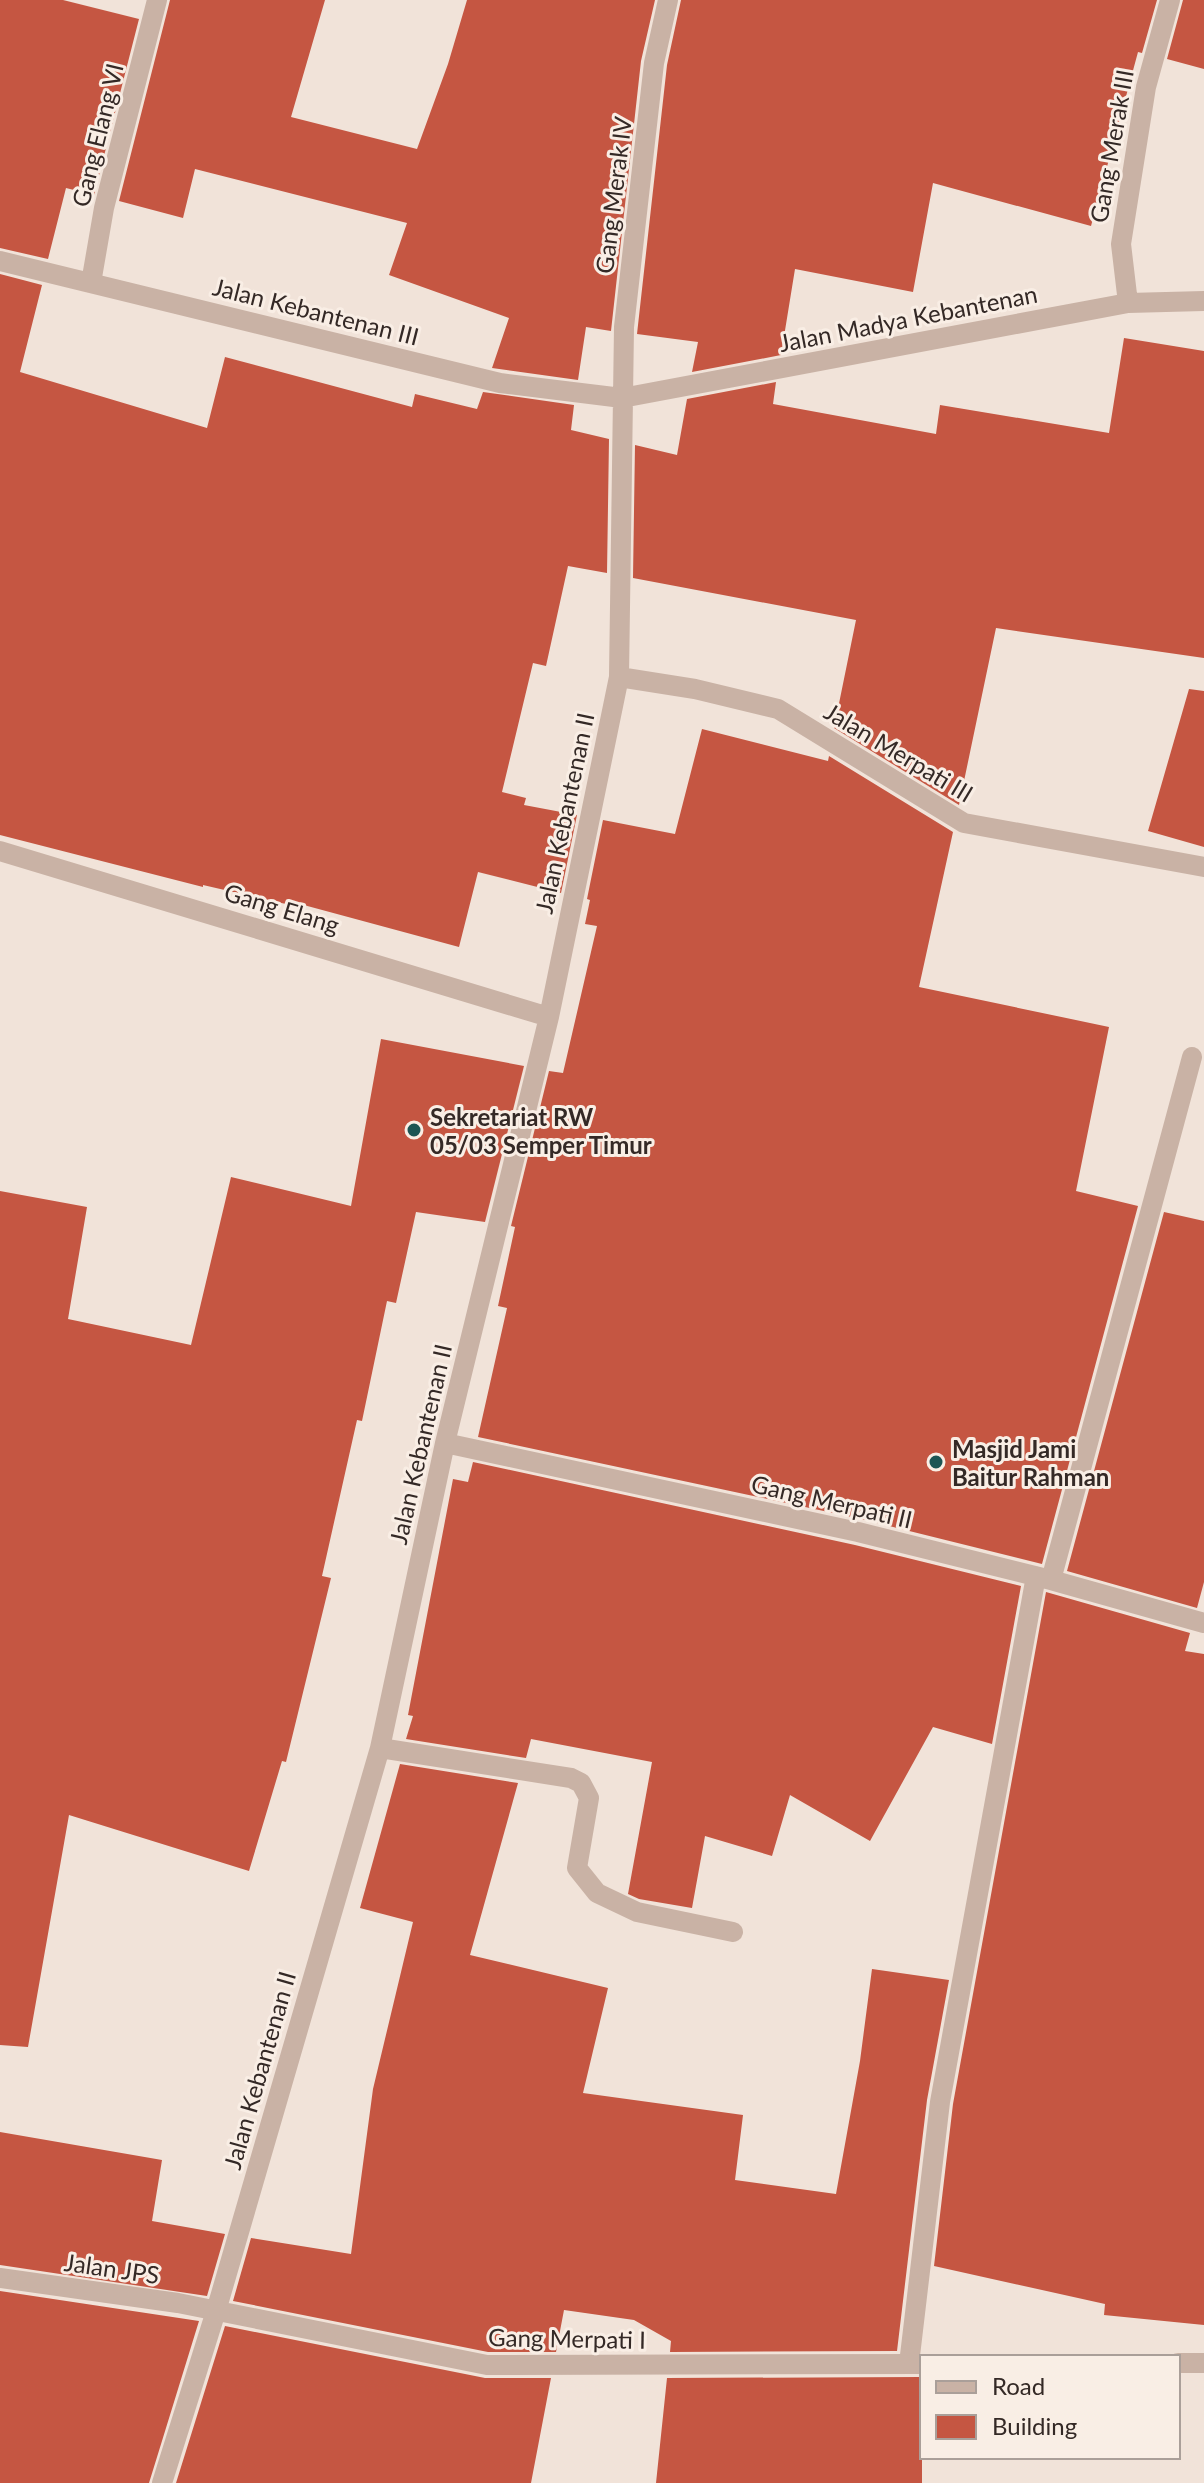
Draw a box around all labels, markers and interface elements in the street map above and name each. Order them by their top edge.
street label: Gang Elang VI [65,60,129,210]
street label: Gang Merak III [1083,67,1139,225]
street label: Gang Merak IV [589,114,637,275]
street label: Jalan Kebantenan III [210,271,422,351]
street label: Jalan Madya Kebantenan [776,279,1040,357]
street label: Jalan Merpati III [819,696,979,808]
street label: Jalan Kebantenan II [529,710,599,916]
street label: Gang Elang [221,877,343,939]
place label: Sekretariat RW 05/03 Semper Timur [430,1102,652,1159]
marker: Sekretariat RW 05/03 Semper Timur [405,1121,423,1139]
street label: Jalan Kebantenan II [383,1341,457,1547]
place label: Masjid Jami Baitur Rahman [952,1434,1109,1491]
marker: Masjid Jami Baitur Rahman [927,1453,945,1471]
street label: Gang Merpati II [749,1468,915,1534]
street label: Jalan Kebantenan II [217,1968,301,2172]
street label: Jalan JPS [63,2247,161,2289]
street label: Gang Merpati I [488,2322,646,2354]
legend [920,2355,1180,2459]
text: Road [992,2371,1045,2400]
text: Building [992,2411,1077,2440]

